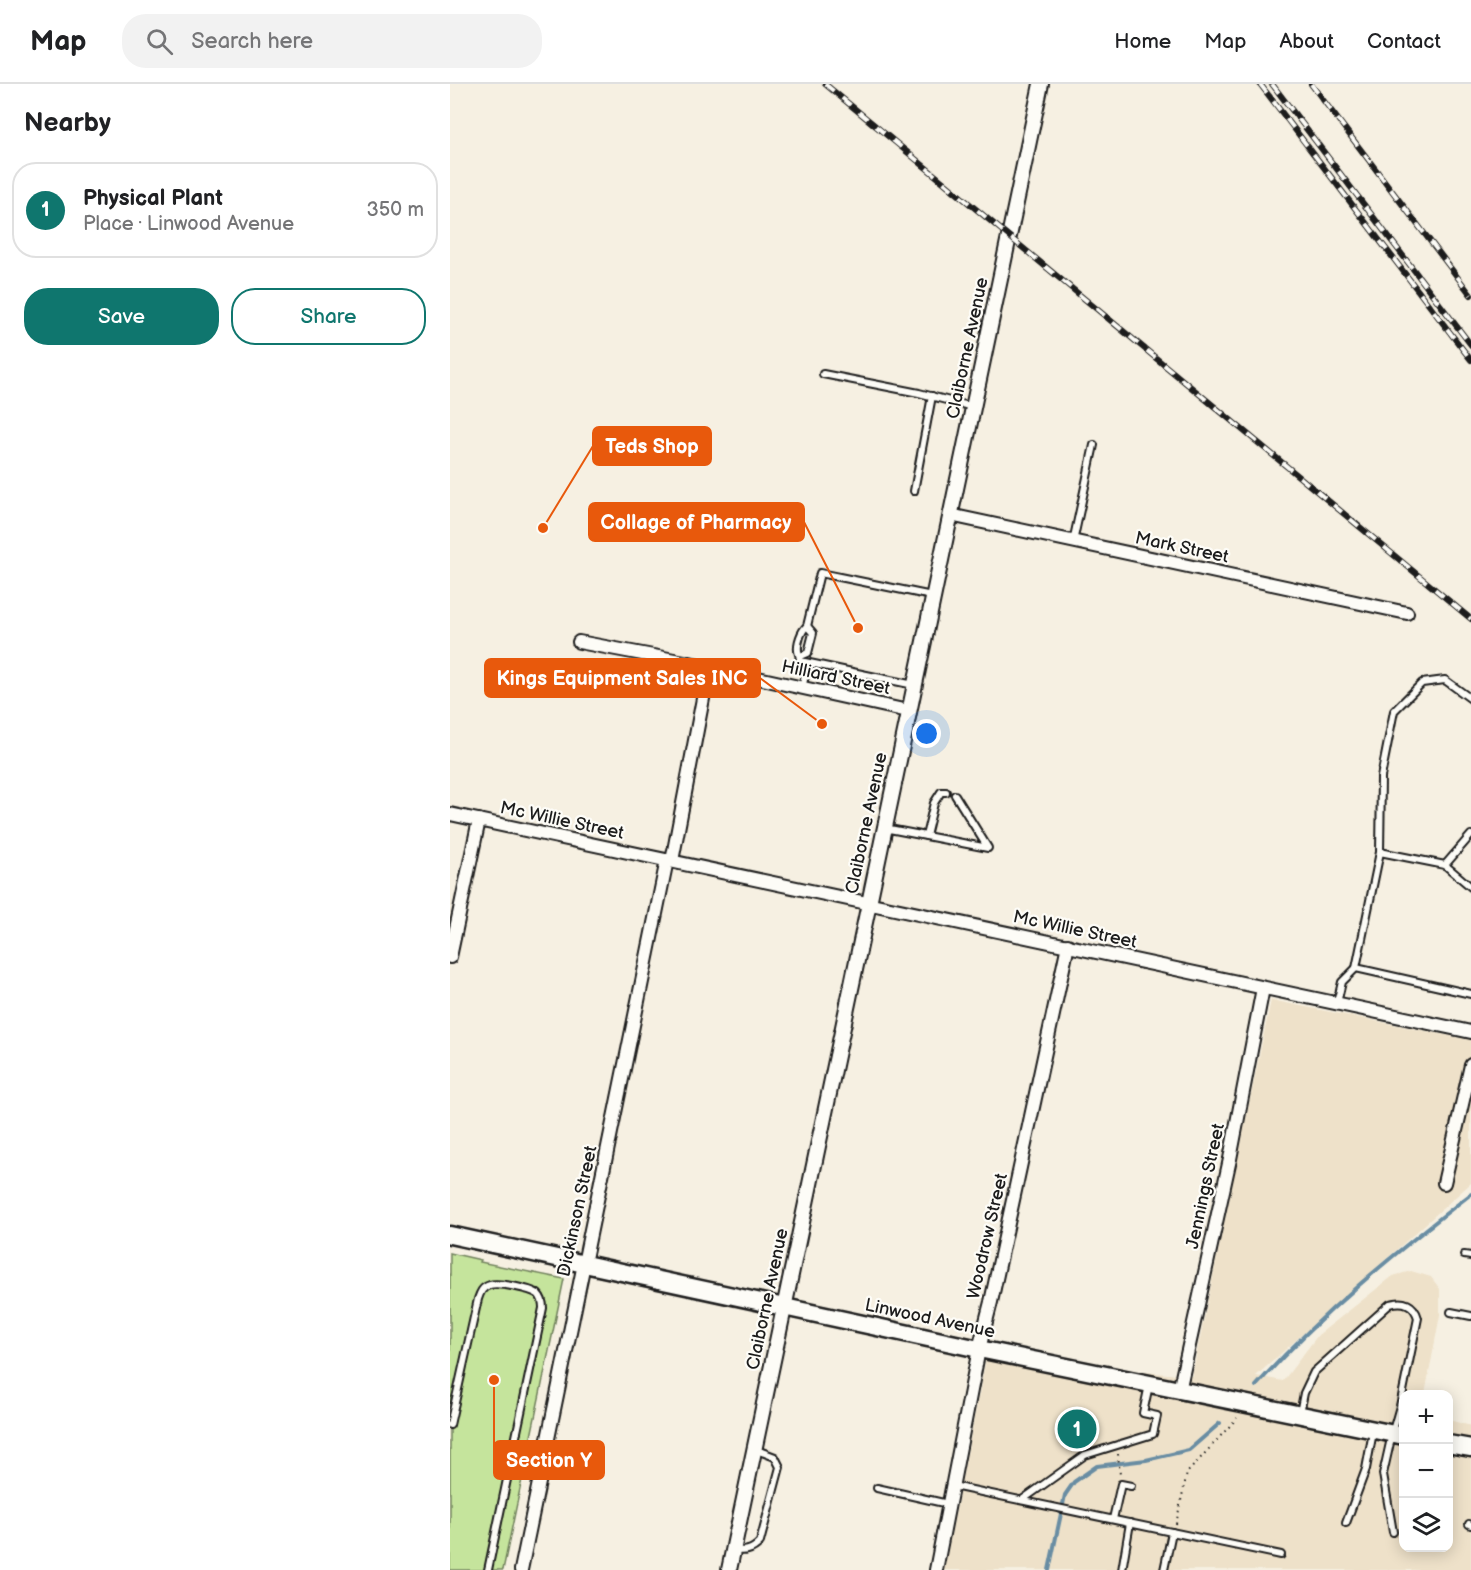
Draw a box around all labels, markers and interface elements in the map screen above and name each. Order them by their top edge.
search box [122,14,542,68]
text: Map [30,25,86,58]
icon: search [143,25,176,58]
text: Search here [191,28,313,55]
text: Home [1114,29,1171,54]
text: Map [1204,29,1246,54]
text: About [1279,29,1334,54]
text: Contact [1367,29,1441,54]
text: Nearby [24,108,111,139]
text: Physical Plant [83,185,223,212]
text: 1 [41,198,50,222]
text: 350 m [367,198,424,222]
text: Place · Linwood Avenue [83,212,294,236]
street label: Claiborne Avenue [942,275,993,421]
button: Save [24,288,219,345]
button: Share [231,288,426,345]
callout: Teds Shop [593,427,711,465]
text: Teds Shop [605,435,699,459]
callout: Collage of Pharmacy [589,503,804,541]
text: Collage of Pharmacy [601,511,792,535]
street label: Mark Street [1133,527,1231,568]
street label: Hilliard Street [780,656,892,699]
callout: Kings Equipment Sales INC [485,659,760,697]
text: Kings Equipment Sales INC [497,667,747,691]
your location [912,719,941,748]
street label: Claiborne Avenue [841,750,892,896]
street label: Mc Willie Street [498,797,626,844]
street label: Mc Willie Street [1011,906,1139,953]
street label: Jennings Street [1182,1121,1229,1251]
street label: Dickinson Street [553,1143,602,1278]
street label: Woodrow Street [963,1171,1012,1301]
street label: Claiborne Avenue [742,1226,793,1372]
street label: Linwood Avenue [863,1294,997,1343]
map controls [1399,1390,1453,1552]
button: + [1399,1390,1453,1444]
pin: 1 [1058,1406,1096,1452]
callout: Section Y [494,1441,604,1479]
button: − [1399,1444,1453,1498]
text: Section Y [506,1449,592,1473]
button: layers [1399,1498,1453,1552]

